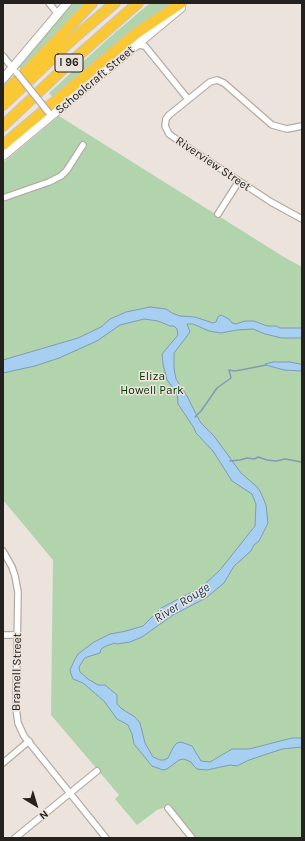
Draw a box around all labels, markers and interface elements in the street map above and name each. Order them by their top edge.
street label: Schoolcraft Street [53,43,137,117]
road number: I 96 [55,54,83,72]
street label: Riverview Street [173,134,253,194]
park label: Eliza Howell Park [120,370,184,398]
water label: River Rouge [151,580,213,626]
street label: Bramell Street [9,633,25,711]
north arrow [16,785,56,825]
text: N [37,807,51,822]

